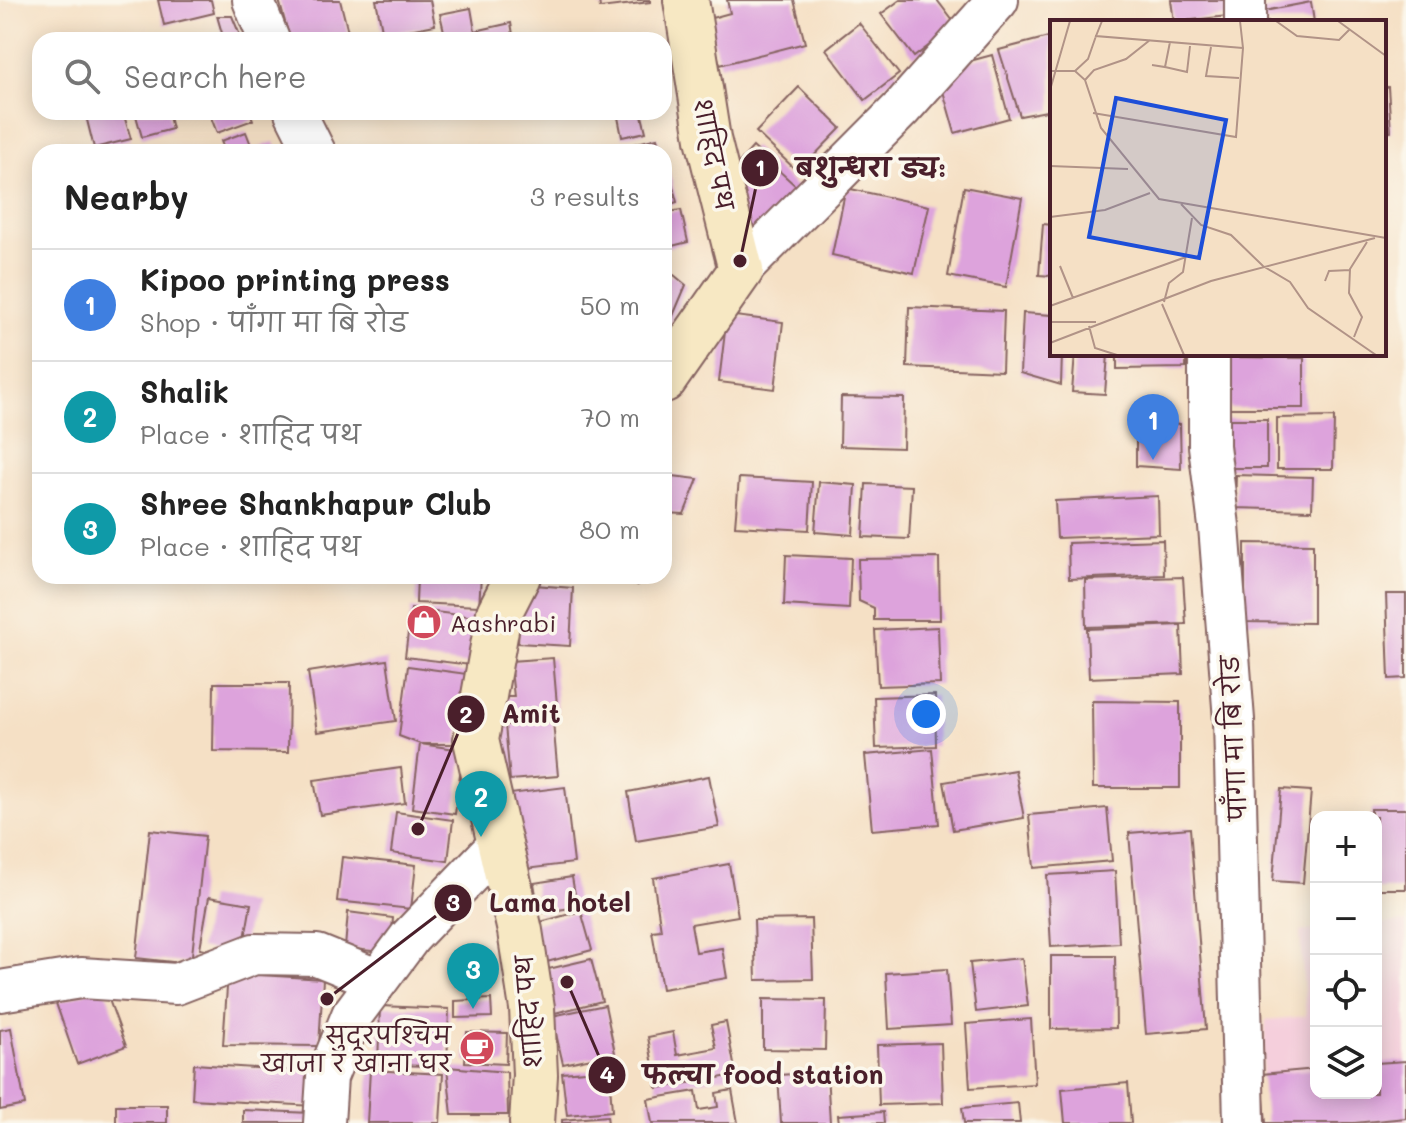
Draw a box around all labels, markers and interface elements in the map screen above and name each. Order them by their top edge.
inset map [1050,20,1386,356]
search box [32,32,672,120]
icon: search [60,54,104,98]
text: Search here [124,56,307,96]
street label: शाहिद पथ [687,95,742,214]
callout: बशुन्धरा ड्य: [740,143,963,193]
text: बशुन्धरा ड्य: [794,150,946,188]
text: 1 [755,151,765,182]
text: Nearby [64,174,189,219]
text: 3 results [530,179,640,213]
text: Kipoo printing press [140,259,450,299]
text: 1 [84,288,96,322]
text: 50 m [580,288,640,322]
text: Shop · पाँगा मा बि रोड [140,305,408,339]
text: Shalik [140,371,229,411]
pin: 1 [1127,394,1179,460]
text: 2 [83,400,97,434]
text: 70 m [580,400,640,434]
text: Place · शाहिद पथ [140,417,361,451]
text: Shree Shankhapur Club [140,483,491,523]
text: 3 [82,512,98,546]
text: 80 m [579,512,640,546]
text: Place · शाहिद पथ [140,529,361,563]
shop icon: Aashrabi [405,603,443,641]
place label: Aashrabi [450,607,556,638]
street label: पाँगा मा बि रोड [1210,653,1253,824]
callout: Amit [446,689,577,739]
your location [906,694,946,734]
text: Amit [501,696,561,730]
text: 2 [459,698,473,729]
pin: 2 [455,771,507,837]
map controls [1310,811,1382,1099]
button: + [1310,811,1382,883]
callout: Lama hotel [433,878,647,928]
button: − [1310,883,1382,955]
text: Lama hotel [489,885,631,919]
text: 3 [446,886,460,917]
pin: 3 [447,943,499,1009]
street label: शाहिद पथ [506,953,548,1070]
button: locate [1310,955,1382,1027]
place label: सुदूरपश्चिम खाजा र खाना घर [259,1018,453,1078]
button: layers [1310,1027,1382,1099]
cafe icon: सुदूरपश्चिम खाजा र खाना घर [458,1029,496,1067]
callout: फल्चा food station [587,1050,900,1100]
text: फल्चा food station [641,1057,883,1091]
text: 4 [599,1058,615,1089]

